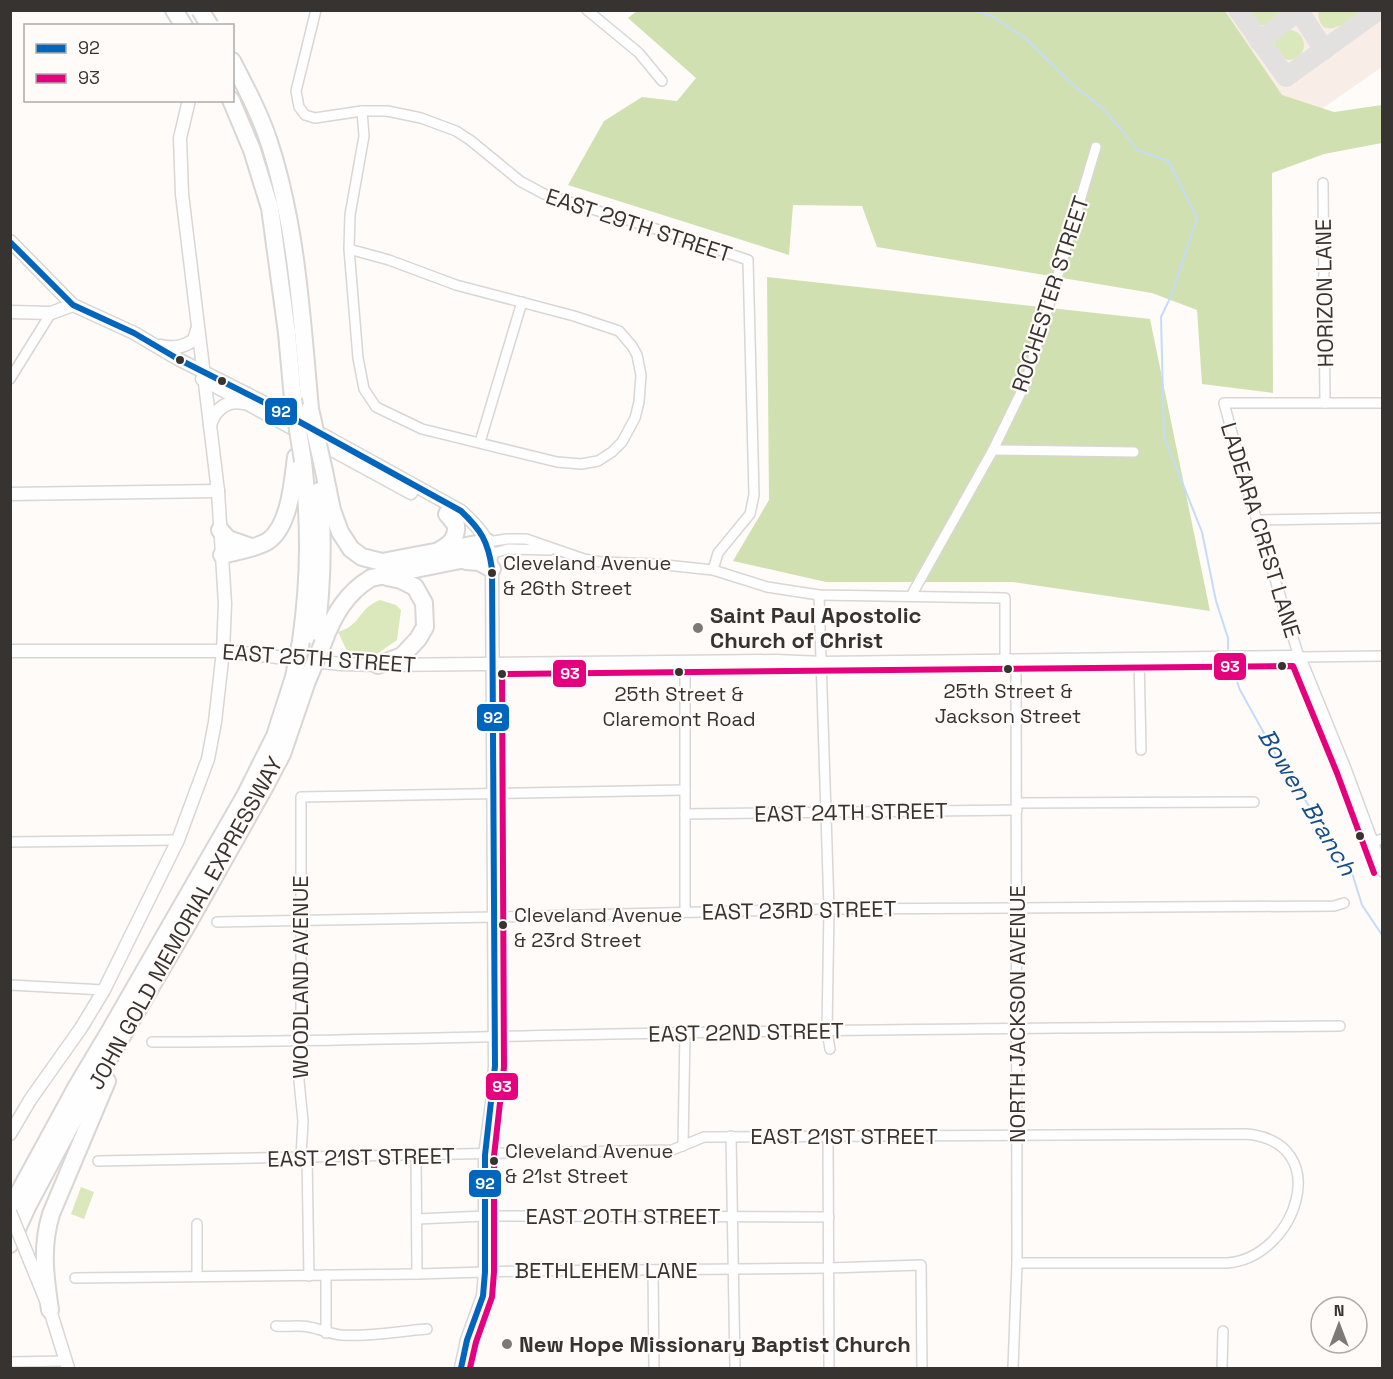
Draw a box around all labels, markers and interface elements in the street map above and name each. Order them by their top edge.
legend [24,24,234,102]
text: 92 [78,36,100,59]
text: 93 [78,66,100,89]
street label: EAST 29TH STREET [542,182,736,268]
street label: ROCHESTER STREET [1005,192,1095,396]
street label: HORIZON LANE [1309,218,1339,368]
unlabelled marker [174,354,186,366]
unlabelled marker [216,375,228,387]
line badge: 92 [264,397,298,426]
text: 92 [271,401,291,422]
street label: LADEARA CREST LANE [1215,419,1307,641]
place label: Cleveland Avenue & 26th Street [503,550,671,601]
marker: Cleveland Avenue & 26th Street [486,567,498,579]
place label: Saint Paul Apostolic Church of Christ [710,601,922,654]
marker: Saint Paul Apostolic Church of Christ [691,621,705,635]
street label: EAST 25TH STREET [221,637,417,679]
line badge: 93 [1213,652,1247,681]
text: 93 [1220,656,1240,677]
line badge: 93 [552,659,587,688]
unlabelled marker [1276,660,1288,672]
text: 93 [560,663,580,684]
marker: 25th Street & Jackson Street [1002,663,1014,675]
marker: 25th Street & Claremont Road [673,666,685,678]
unlabelled marker [496,668,508,680]
place label: 25th Street & Jackson Street [935,678,1081,729]
place label: 25th Street & Claremont Road [602,681,756,732]
line badge: 92 [476,703,510,732]
text: 92 [483,707,503,728]
water label: Bowen Branch [1251,722,1364,882]
street label: JOHN GOLD MEMORIAL EXPRESSWAY [82,751,289,1094]
street label: EAST 24TH STREET [754,796,948,828]
unlabelled marker [1354,830,1366,842]
street label: WOODLAND AVENUE [286,875,314,1079]
street label: NORTH JACKSON AVENUE [1003,885,1031,1143]
street label: EAST 23RD STREET [701,894,897,926]
place label: Cleveland Avenue & 23rd Street [514,902,682,953]
marker: Cleveland Avenue & 23rd Street [497,919,509,931]
street label: EAST 22ND STREET [648,1016,844,1048]
line badge: 93 [485,1072,519,1101]
text: 93 [492,1076,512,1097]
street label: EAST 21ST STREET [750,1122,938,1150]
place label: Cleveland Avenue & 21st Street [505,1138,673,1189]
street label: EAST 21ST STREET [267,1141,455,1173]
marker: Cleveland Avenue & 21st Street [488,1155,500,1167]
line badge: 92 [468,1169,502,1198]
text: 92 [475,1173,495,1194]
street label: EAST 20TH STREET [526,1202,720,1230]
street label: BETHLEHEM LANE [514,1256,698,1284]
north arrow [1309,1295,1369,1355]
text: N [1334,1300,1344,1321]
place label: New Hope Missionary Baptist Church [519,1330,911,1358]
marker: New Hope Missionary Baptist Church [500,1337,514,1351]

